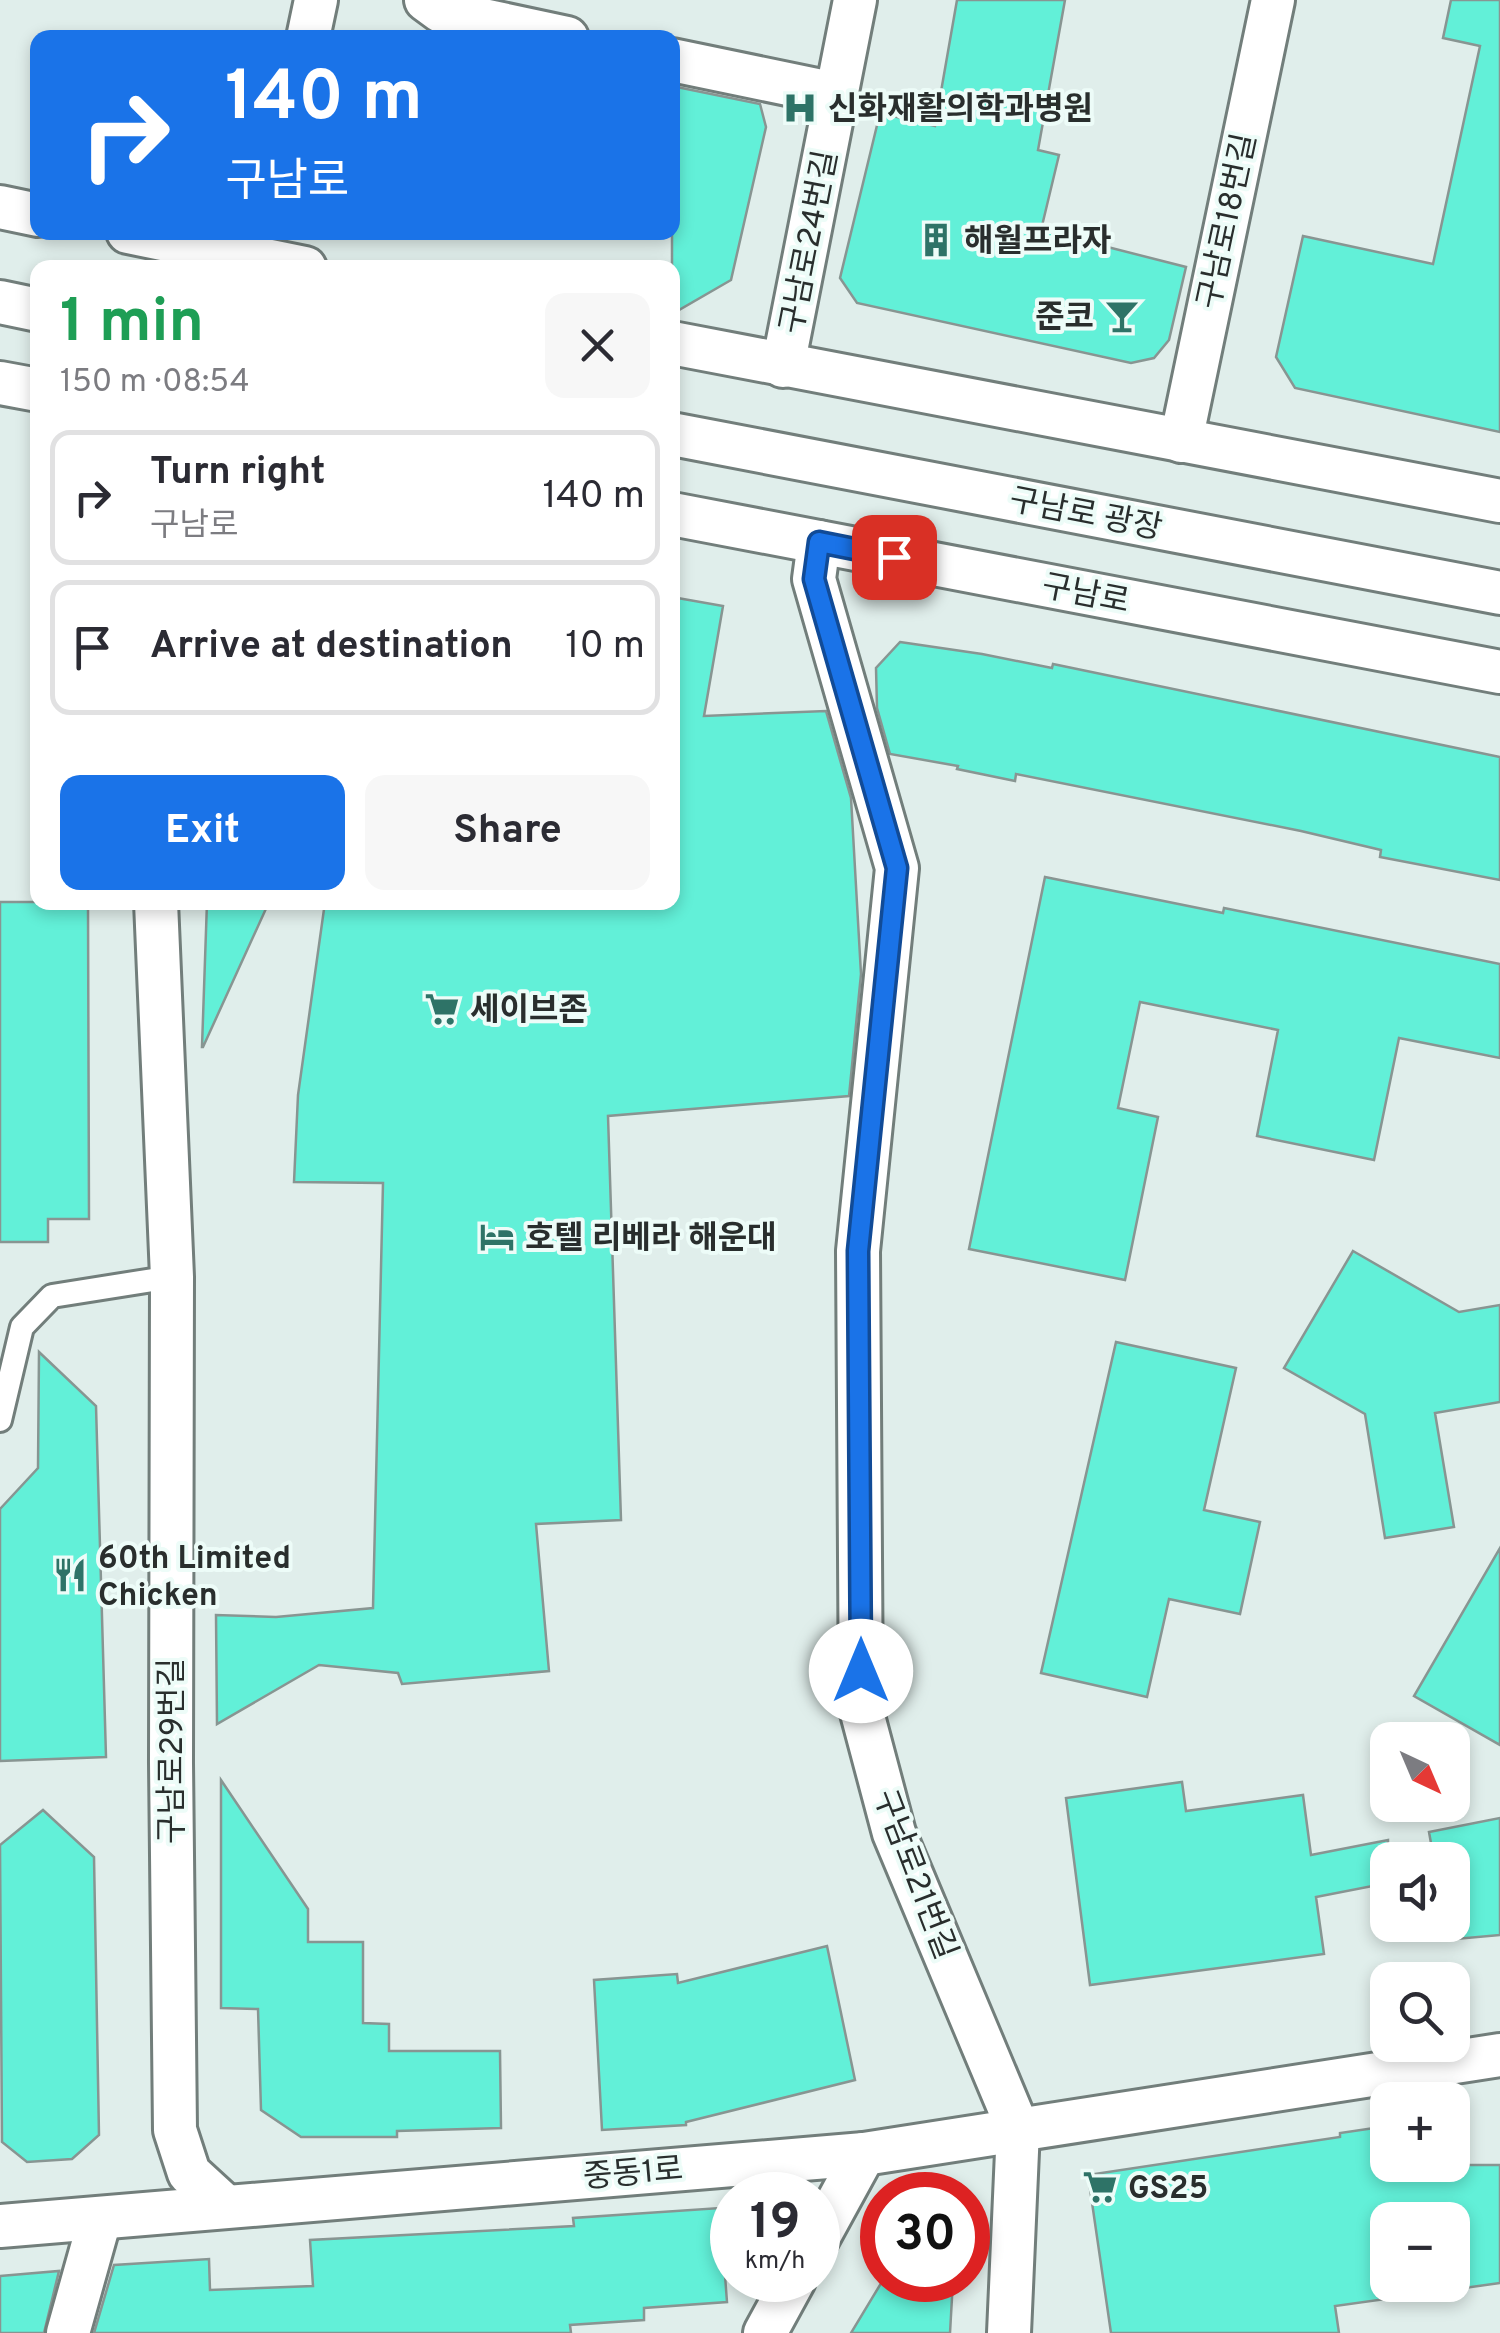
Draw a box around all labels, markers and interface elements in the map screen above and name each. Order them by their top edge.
text: 140 m [225,56,423,145]
icon: right [60,70,190,200]
hospital icon: 신화재활의학과병원 [781,89,819,127]
place label: 신화재활의학과병원 [828,91,1093,131]
street label: 구남로18번길 [1191,130,1267,313]
street label: 구남로24번길 [774,147,848,338]
text: 구남로 [225,155,349,212]
building icon: 해월프라자 [917,221,955,259]
place label: 해월프라자 [964,223,1112,263]
text: 1 min [60,287,204,363]
button: close [545,293,650,398]
bar icon: 준코 [1103,297,1141,335]
place label: 준코 [1035,299,1094,339]
text: 150 m · 08:54 [60,363,250,403]
text: Turn right [150,449,325,498]
icon: right [65,470,120,525]
text: 140 m [542,473,645,522]
street label: 구남로 광장 [1006,482,1165,550]
text: 구남로 [150,507,238,547]
pin [852,515,937,600]
icon: arrive [867,530,922,585]
street label: 구남로 [1038,568,1133,624]
icon: arrive [65,620,120,675]
text: Arrive at destination [150,623,513,672]
text: 10 m [565,623,645,672]
button: Exit [60,775,345,890]
button: Share [365,775,650,890]
supermarket icon: 세이브존 [423,990,461,1028]
place label: 세이브존 [470,992,588,1032]
hotel icon: 호텔 리베라 해운대 [478,1218,516,1256]
place label: 호텔 리베라 해운대 [525,1220,777,1260]
place label: 60th Limited Chicken [98,1540,291,1617]
restaurant icon: 60th Limited Chicken [51,1556,89,1594]
position arrow [809,1619,913,1723]
street label: 구남로29번길 [154,1658,194,1844]
north arrow [1370,1722,1470,1822]
map controls [1370,1722,1470,2302]
street label: 구남로21번길 [863,1784,964,1966]
button: sound [1370,1842,1470,1942]
button: search [1370,1962,1470,2062]
button: + [1370,2082,1470,2182]
street label: 중동1로 [582,2151,685,2199]
supermarket icon: GS25 [1081,2168,1119,2206]
place label: GS25 [1128,2170,1208,2210]
speed limit sign: 30 [860,2172,990,2302]
text: 19 [750,2193,800,2256]
button: − [1370,2202,1470,2302]
text: km/h [745,2246,805,2278]

